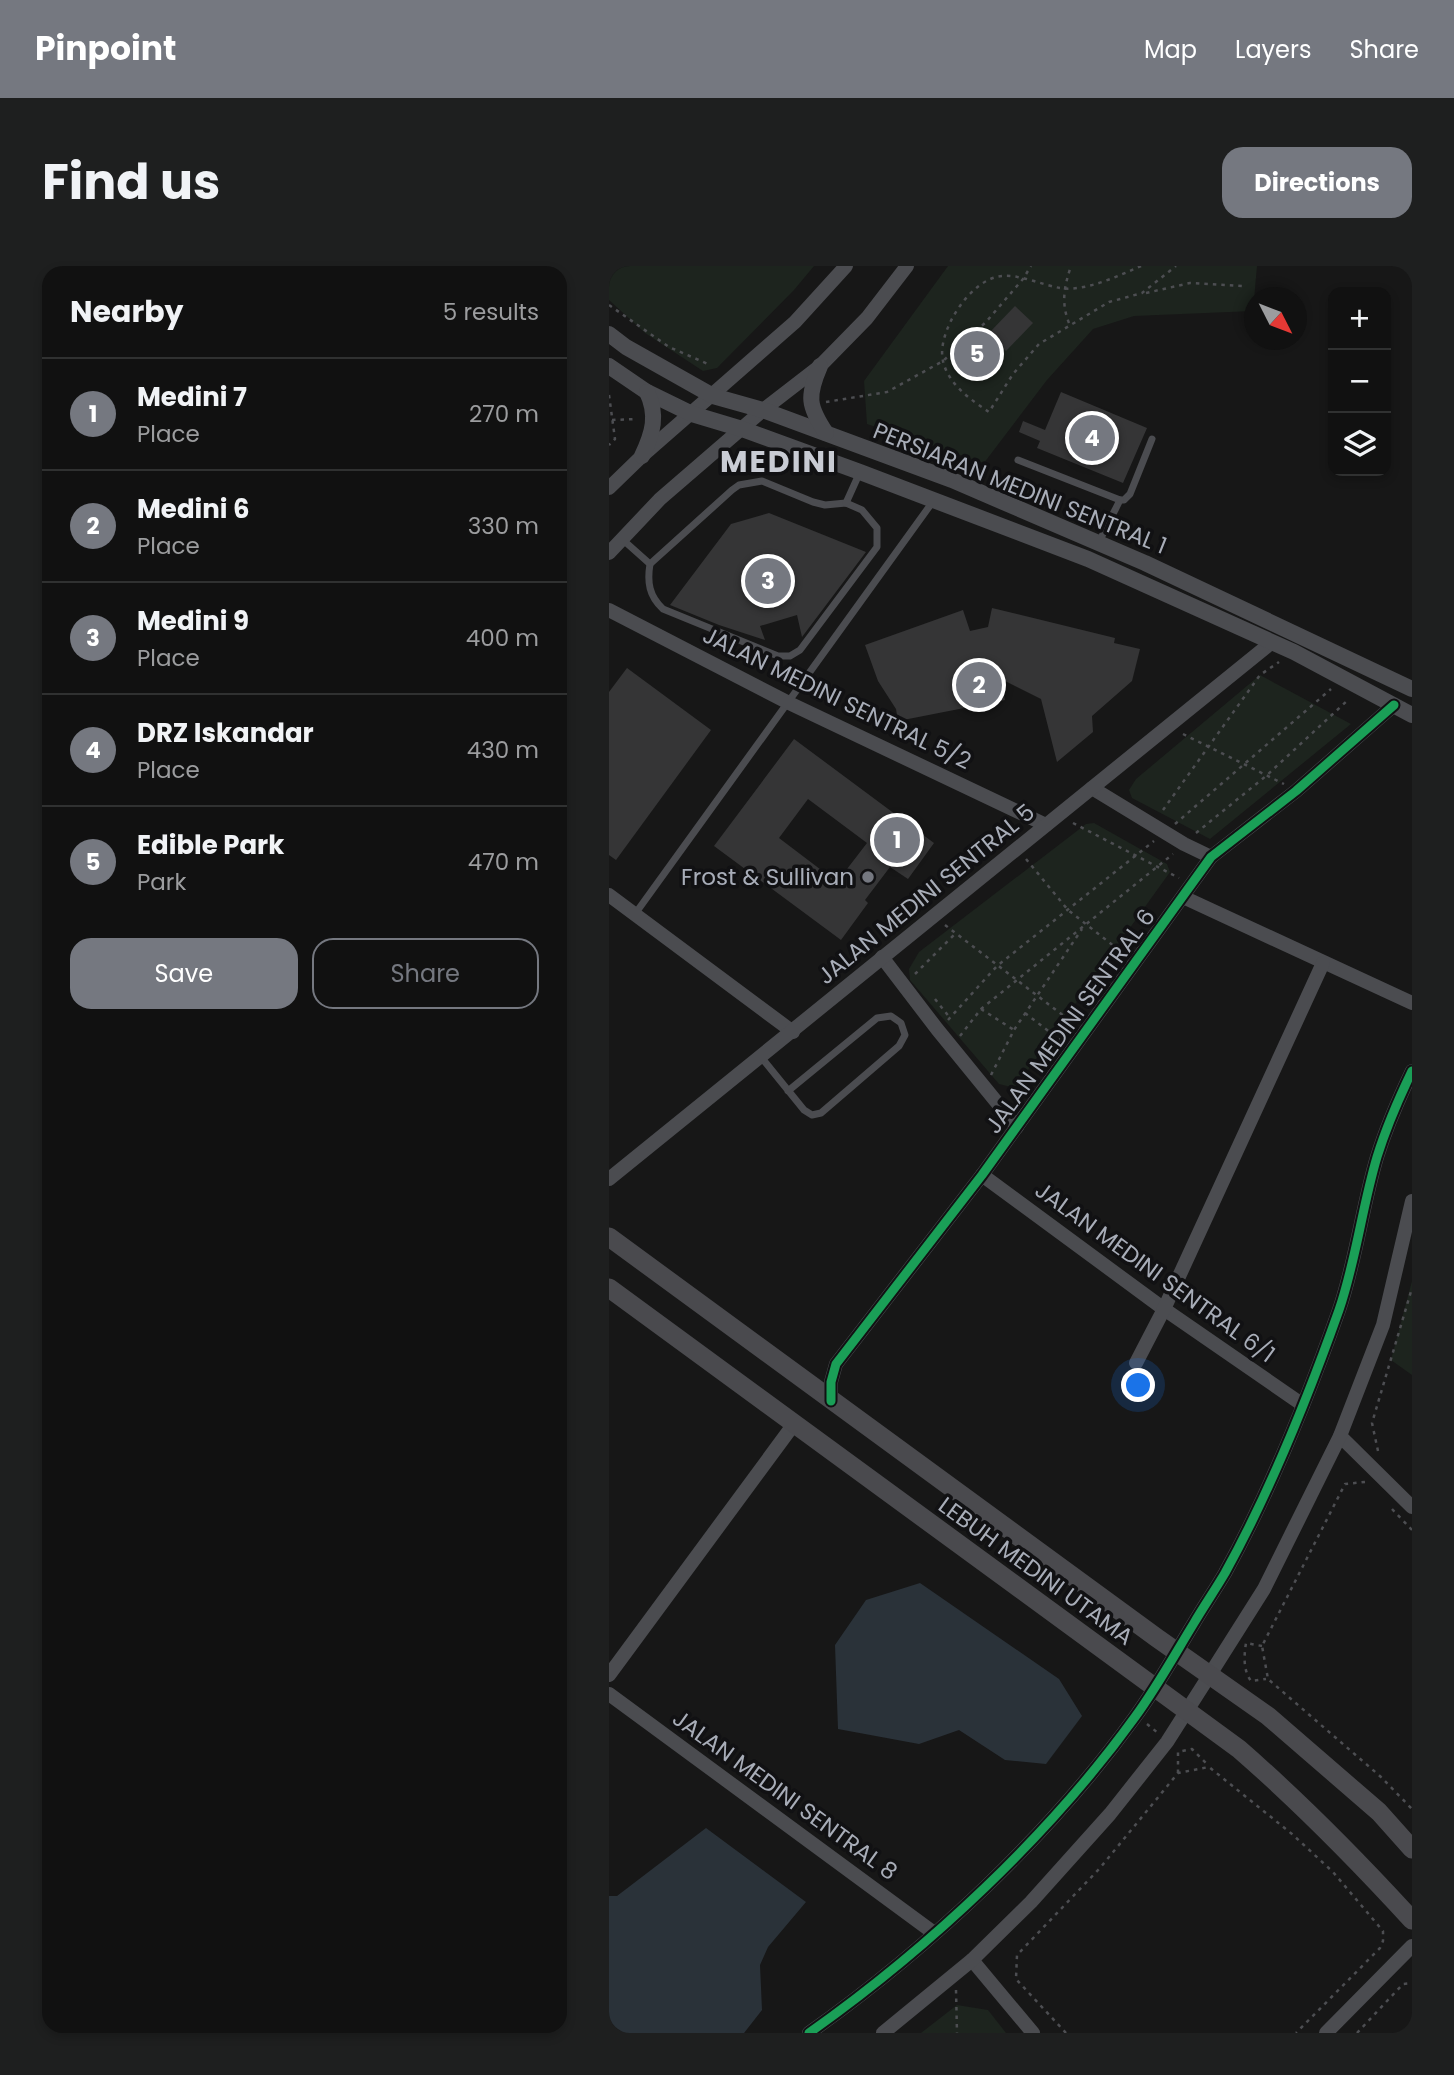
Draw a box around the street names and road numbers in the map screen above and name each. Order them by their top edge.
street label: PERSIARAN MEDINI SENTRAL 1 [868,414,1172,562]
street label: JALAN MEDINI SENTRAL 5/2 [697,619,977,777]
street label: JALAN MEDINI SENTRAL 5 [811,796,1041,992]
street label: JALAN MEDINI SENTRAL 6 [977,902,1163,1140]
street label: JALAN MEDINI SENTRAL 6/1 [1029,1174,1281,1370]
street label: LEBUH MEDINI UTAMA [932,1489,1140,1653]
street label: JALAN MEDINI SENTRAL 8 [666,1702,904,1888]

